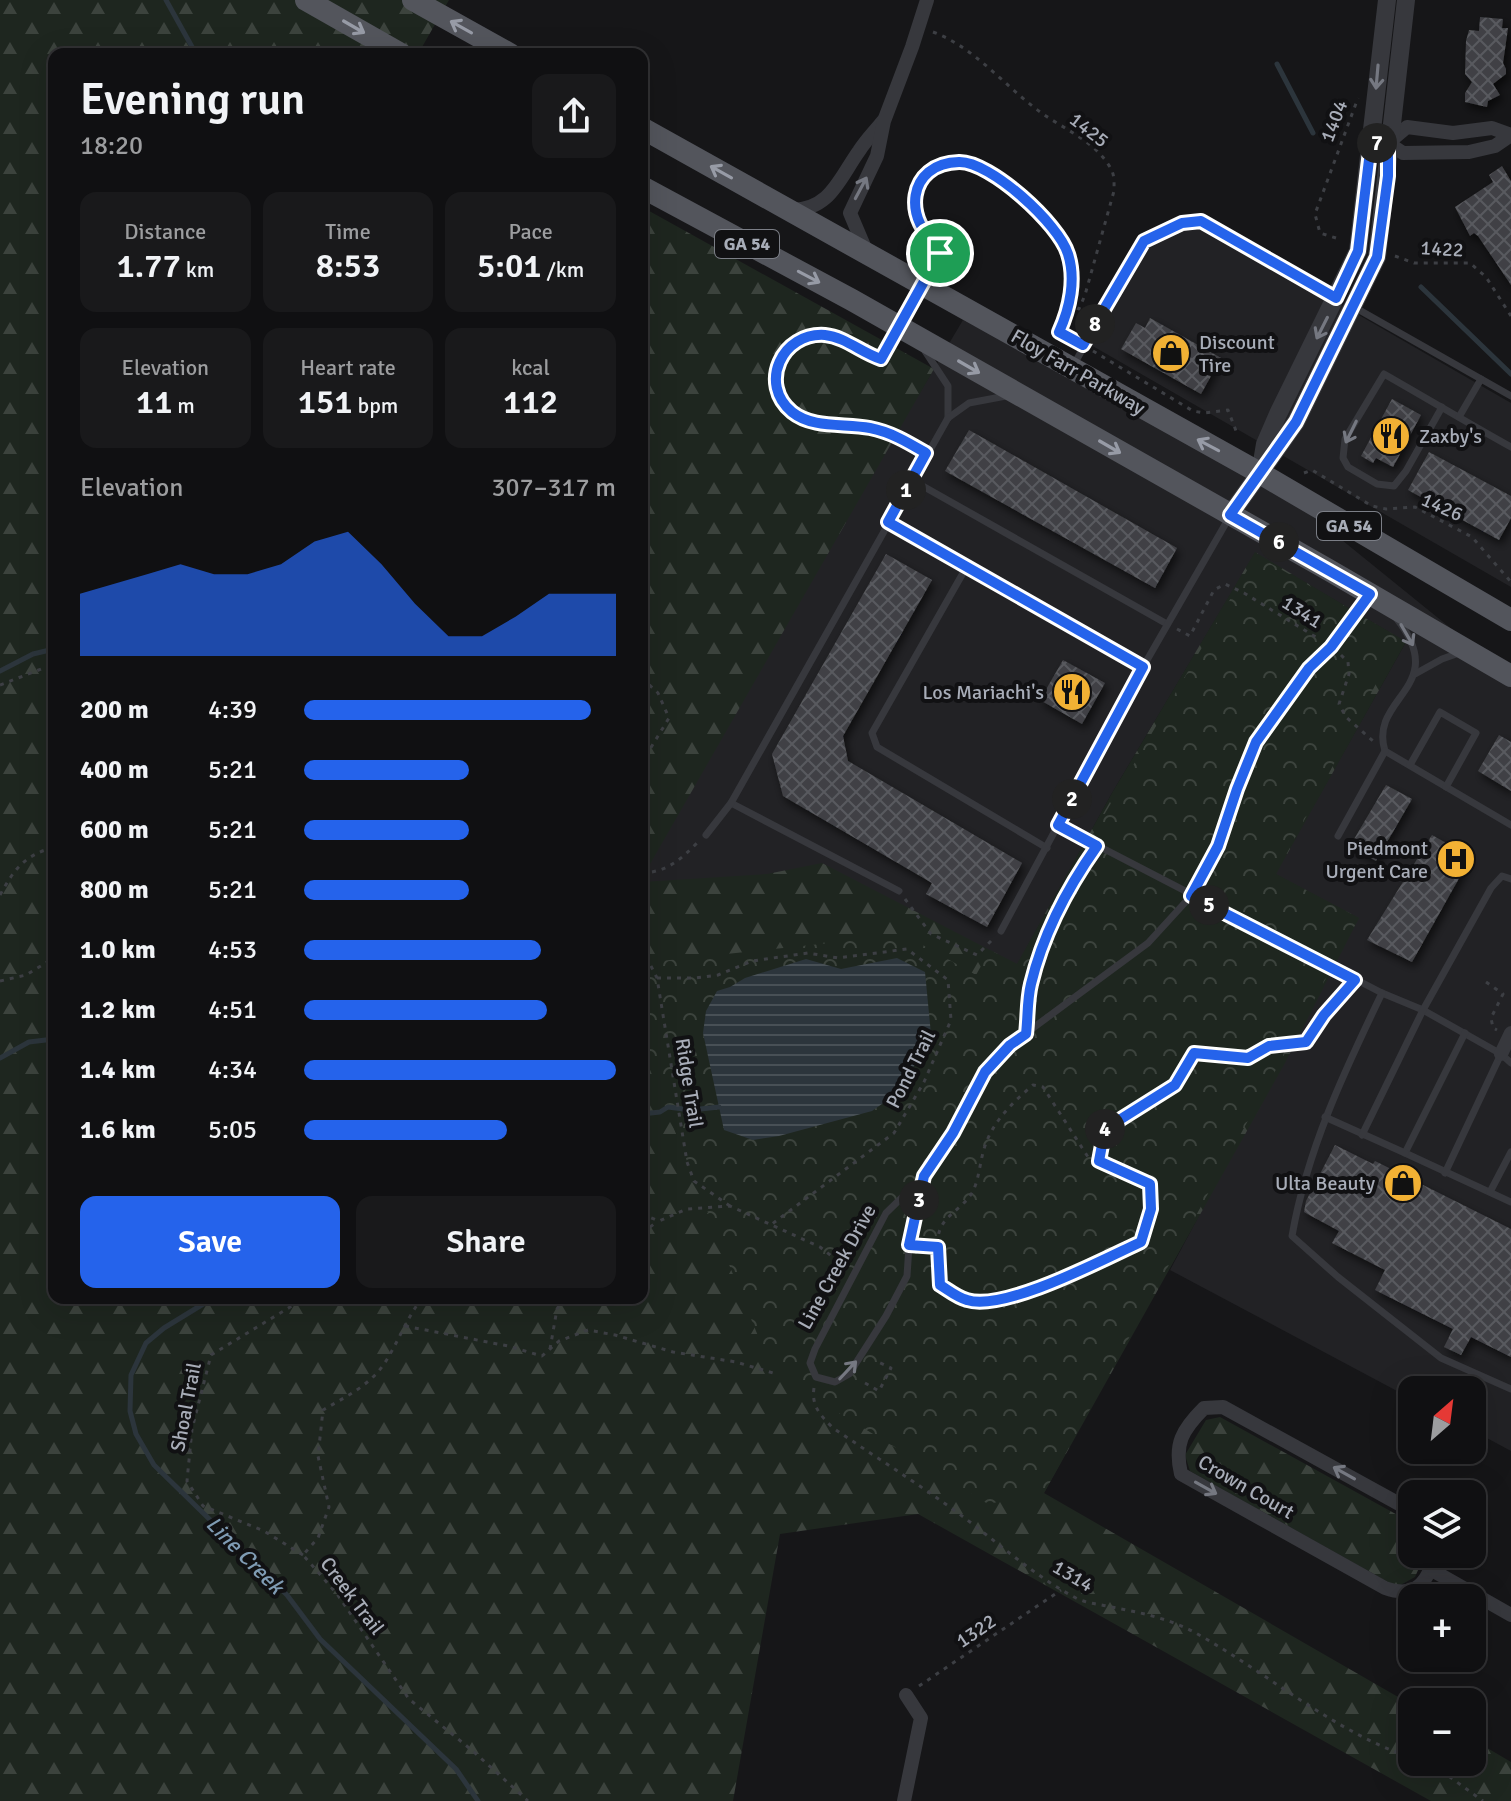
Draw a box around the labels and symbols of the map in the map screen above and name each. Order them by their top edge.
one-way arrow [342,19,365,35]
one-way arrow [450,19,474,34]
one-way arrow [1369,63,1384,90]
street label: 1404 [1315,96,1353,146]
street label: 1425 [1064,107,1114,153]
pin: 7 [1357,123,1397,163]
one-way arrow [710,164,733,180]
one-way arrow [853,176,869,200]
pin [906,219,974,287]
road number: GA 54 [715,230,779,258]
street label: 1422 [1420,235,1464,263]
one-way arrow [797,270,821,286]
pin: 8 [1075,304,1115,344]
one-way arrow [1313,316,1329,340]
street label: Floy Farr Parkway [1006,323,1150,421]
place label: Discount Tire [1199,330,1275,378]
shop icon: Discount Tire [1150,332,1192,374]
one-way arrow [957,359,980,375]
restaurant icon: Zaxby's [1370,415,1412,457]
one-way arrow [1343,420,1358,444]
place label: Zaxby's [1419,424,1482,449]
one-way arrow [1197,437,1221,452]
one-way arrow [1098,440,1122,455]
pin: 1 [886,470,926,510]
street label: 1426 [1417,487,1467,527]
road number: GA 54 [1317,512,1381,540]
pin: 6 [1259,522,1299,562]
street label: 1341 [1277,590,1327,634]
one-way arrow [1399,624,1415,646]
restaurant icon: Los Mariachi's [1051,671,1093,713]
place label: Los Mariachi's [922,680,1044,705]
pin: 2 [1052,779,1092,819]
place label: Piedmont Urgent Care [1325,836,1428,884]
hospital icon: Piedmont Urgent Care [1435,838,1477,880]
pin: 5 [1189,885,1229,925]
street label: Pond Trail [881,1025,941,1112]
street label: Ridge Trail [670,1036,708,1130]
pin: 4 [1085,1109,1125,1149]
shop icon: Ulta Beauty [1382,1162,1424,1204]
place label: Ulta Beauty [1275,1171,1376,1196]
pin: 3 [899,1180,939,1220]
street label: Line Creek Drive [792,1200,882,1334]
street label: Shoal Trail [165,1360,207,1454]
one-way arrow [838,1360,857,1381]
north arrow [1398,1376,1486,1464]
street label: Crown Court [1193,1449,1299,1525]
one-way arrow [1333,1465,1356,1481]
one-way arrow [1194,1480,1217,1496]
water label: Line Creek [200,1510,291,1601]
street label: Creek Trail [315,1552,389,1640]
street label: 1314 [1048,1554,1098,1598]
street label: 1322 [951,1609,1001,1653]

